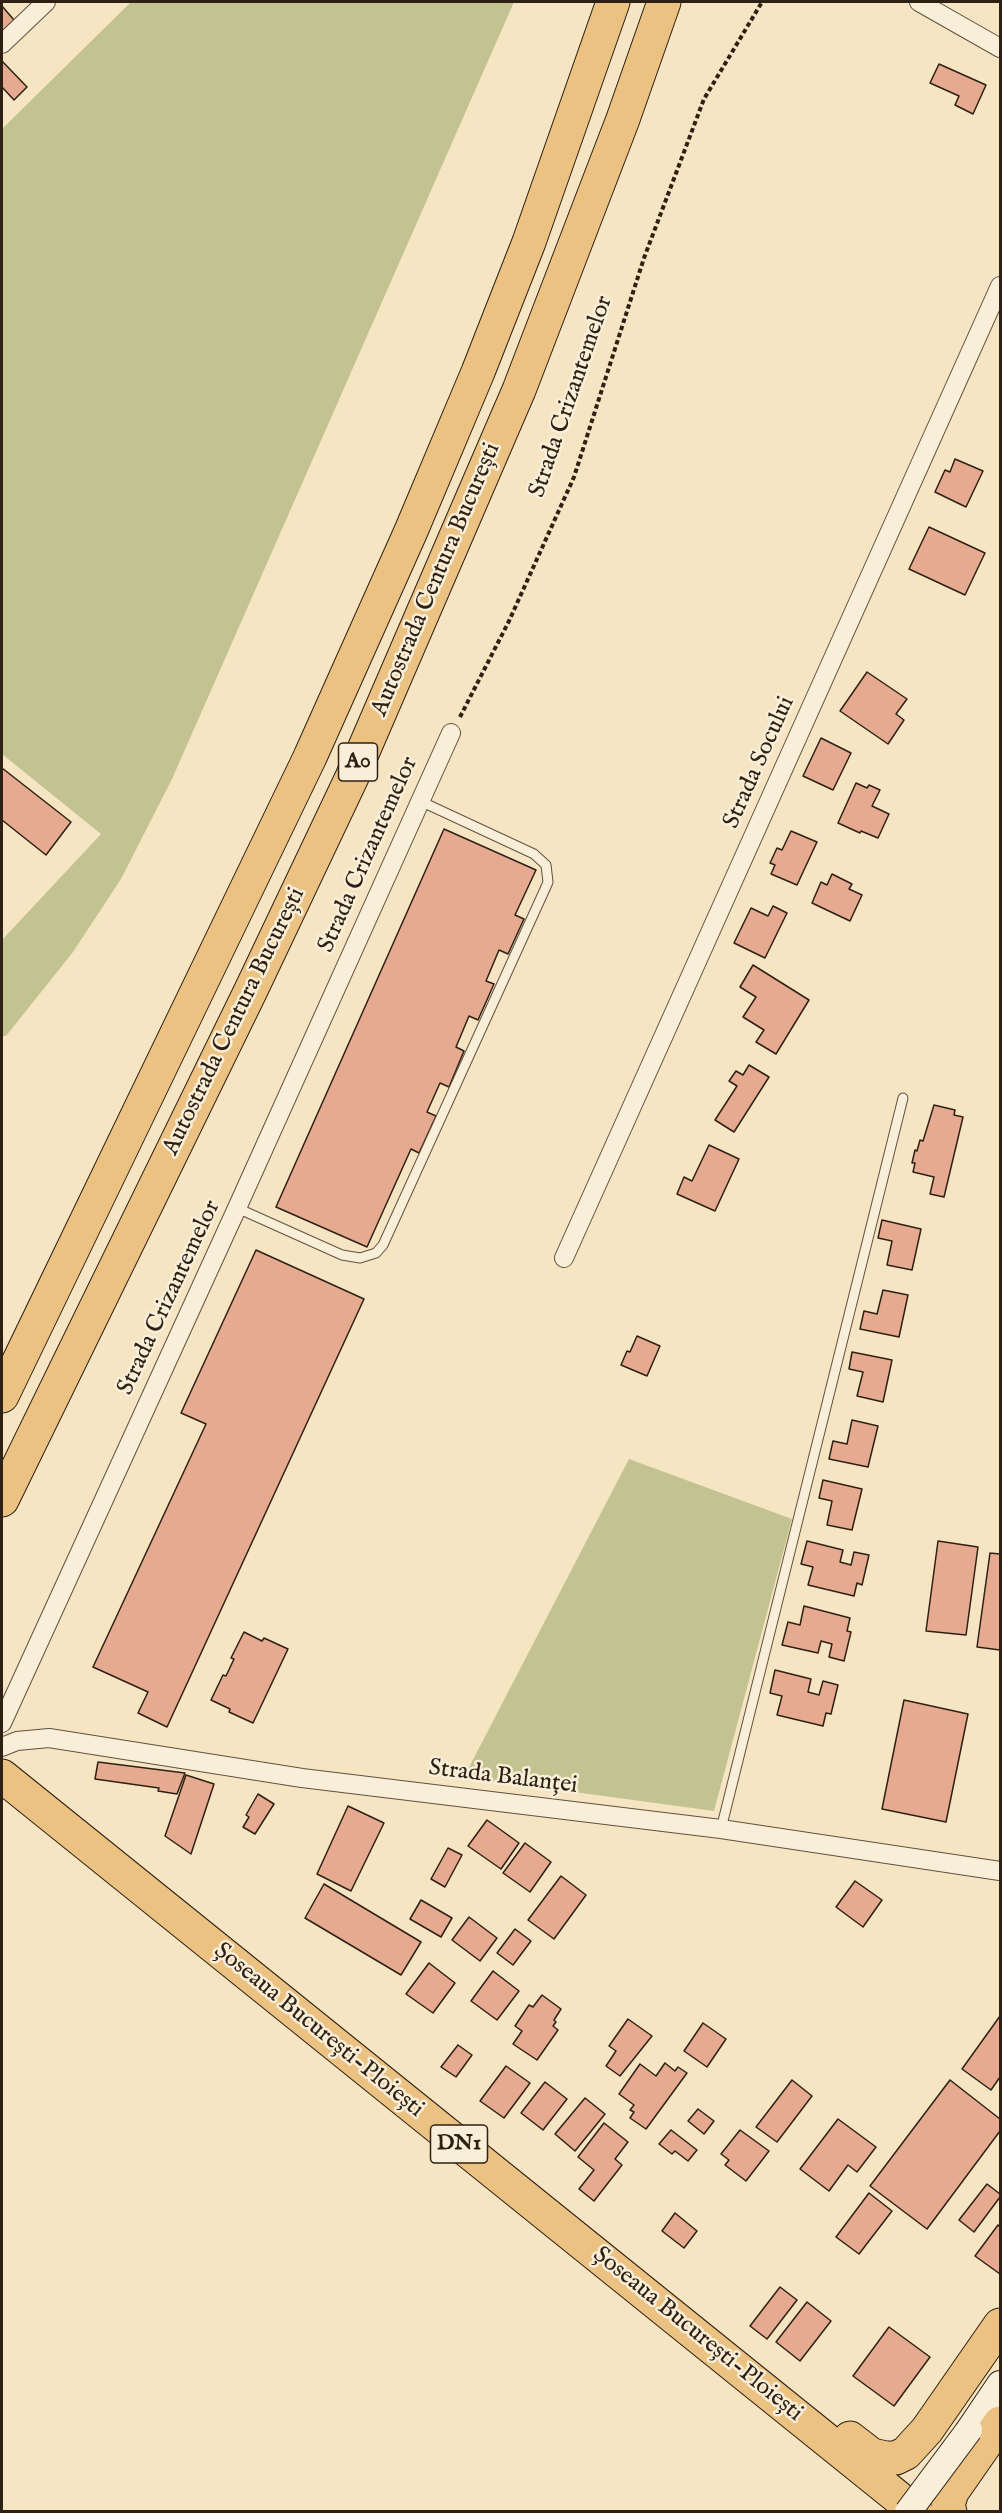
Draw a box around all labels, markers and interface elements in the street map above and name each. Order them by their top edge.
street label: Strada Crizantemelor [524,292,620,502]
street label: Autostrada Centura București [366,439,508,721]
street label: Strada Socului [718,693,802,833]
road number: A0 [338,743,378,781]
street label: Strada Crizantemelor [313,753,425,957]
street label: Autostrada Centura București [158,884,312,1160]
street label: Strada Crizantemelor [112,1196,228,1400]
street label: Strada Balanței [427,1755,579,1801]
street label: Șoseaua București-Ploiești [207,1937,429,2125]
road number: DN1 [430,2125,488,2163]
street label: Șoseaua București-Ploiești [586,2241,808,2429]

